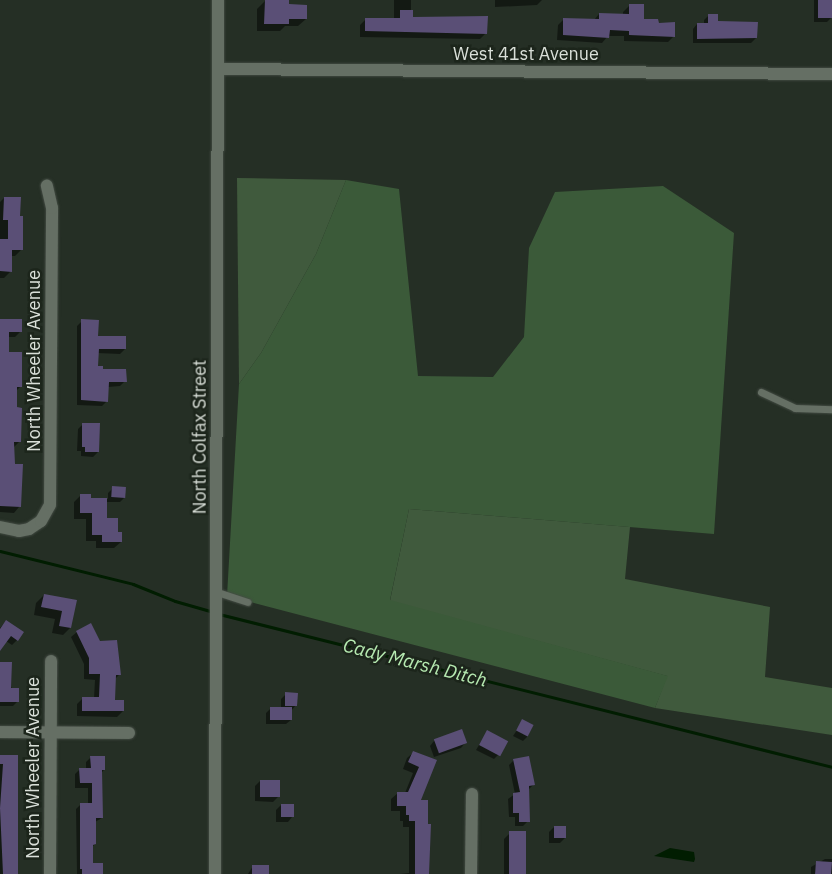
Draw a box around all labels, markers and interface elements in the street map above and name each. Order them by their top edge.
street label: West 41st Avenue [453,43,599,65]
street label: North Wheeler Avenue [23,270,45,452]
street label: North Colfax Street [189,360,211,514]
water label: Cady Marsh Ditch [341,634,489,692]
street label: North Wheeler Avenue [22,677,44,859]

